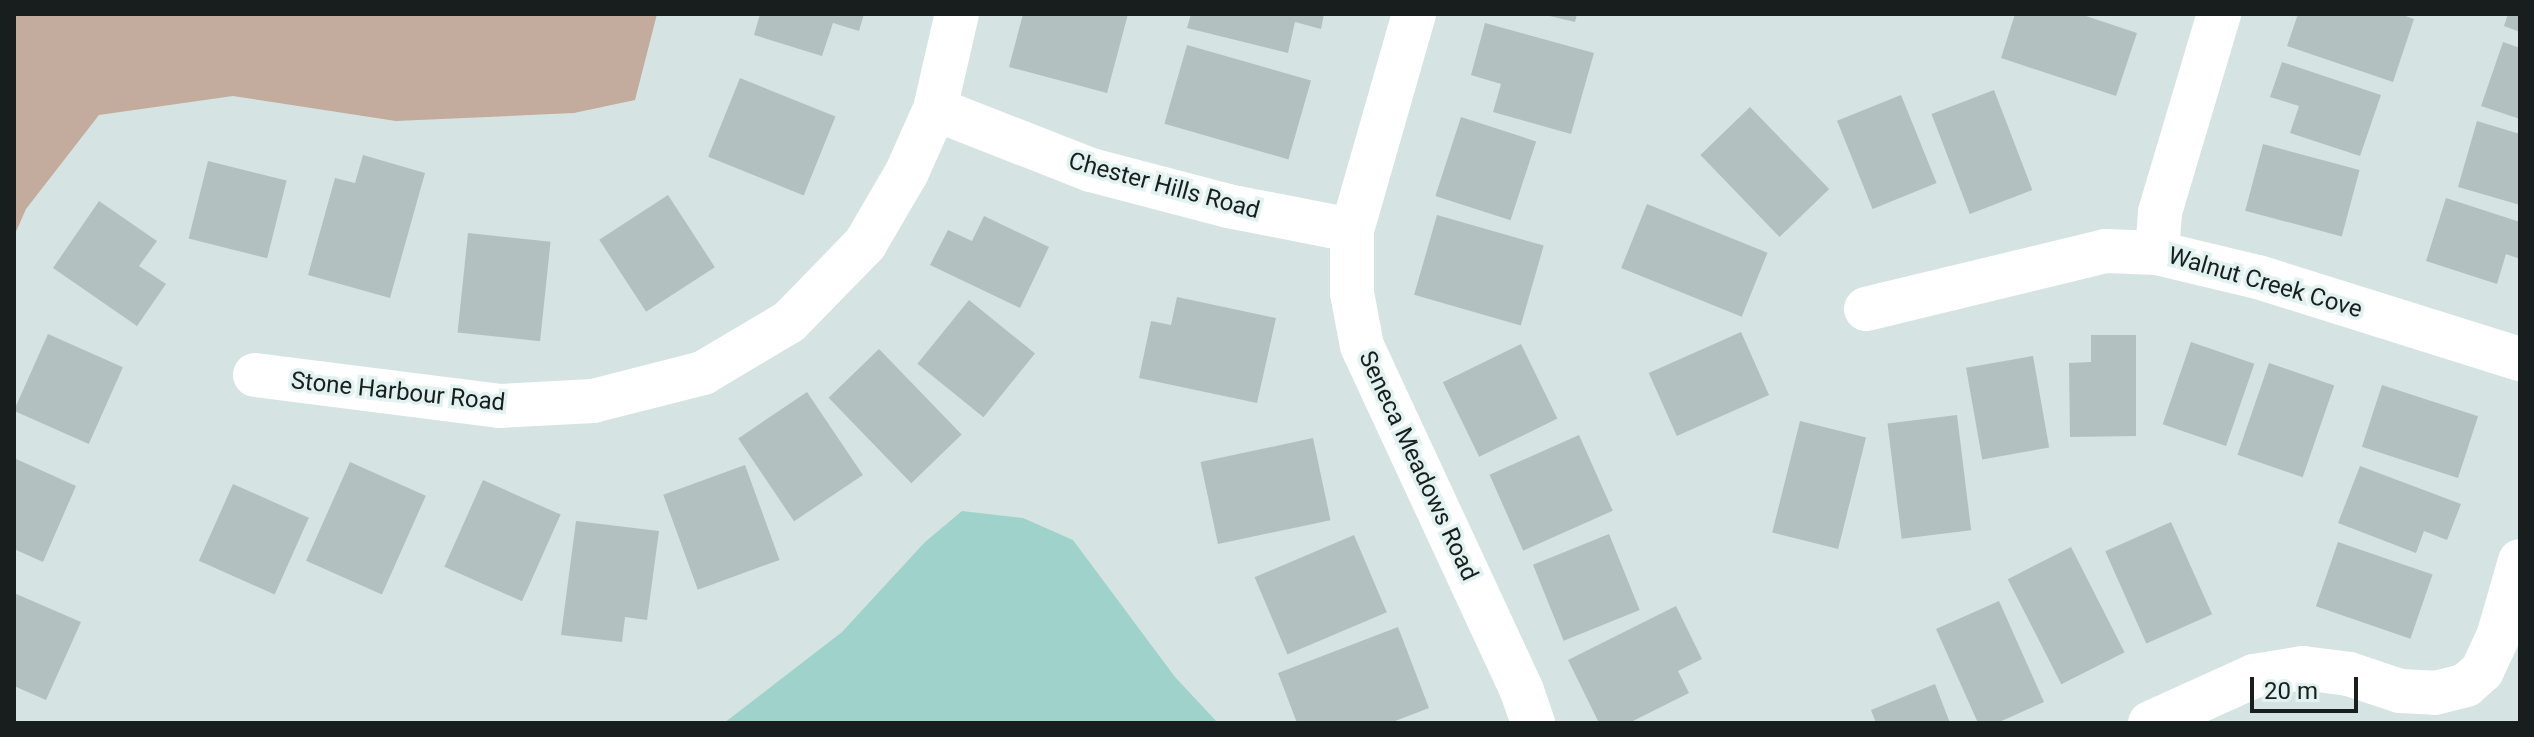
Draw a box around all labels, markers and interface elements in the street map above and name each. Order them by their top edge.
street label: Chester Hills Road [1065,147,1263,225]
street label: Walnut Creek Cove [2165,242,2365,324]
street label: Seneca Meadows Road [1352,347,1484,585]
street label: Stone Harbour Road [289,366,507,418]
scale bar [2254,661,2362,711]
text: 20 m [2264,677,2318,705]

